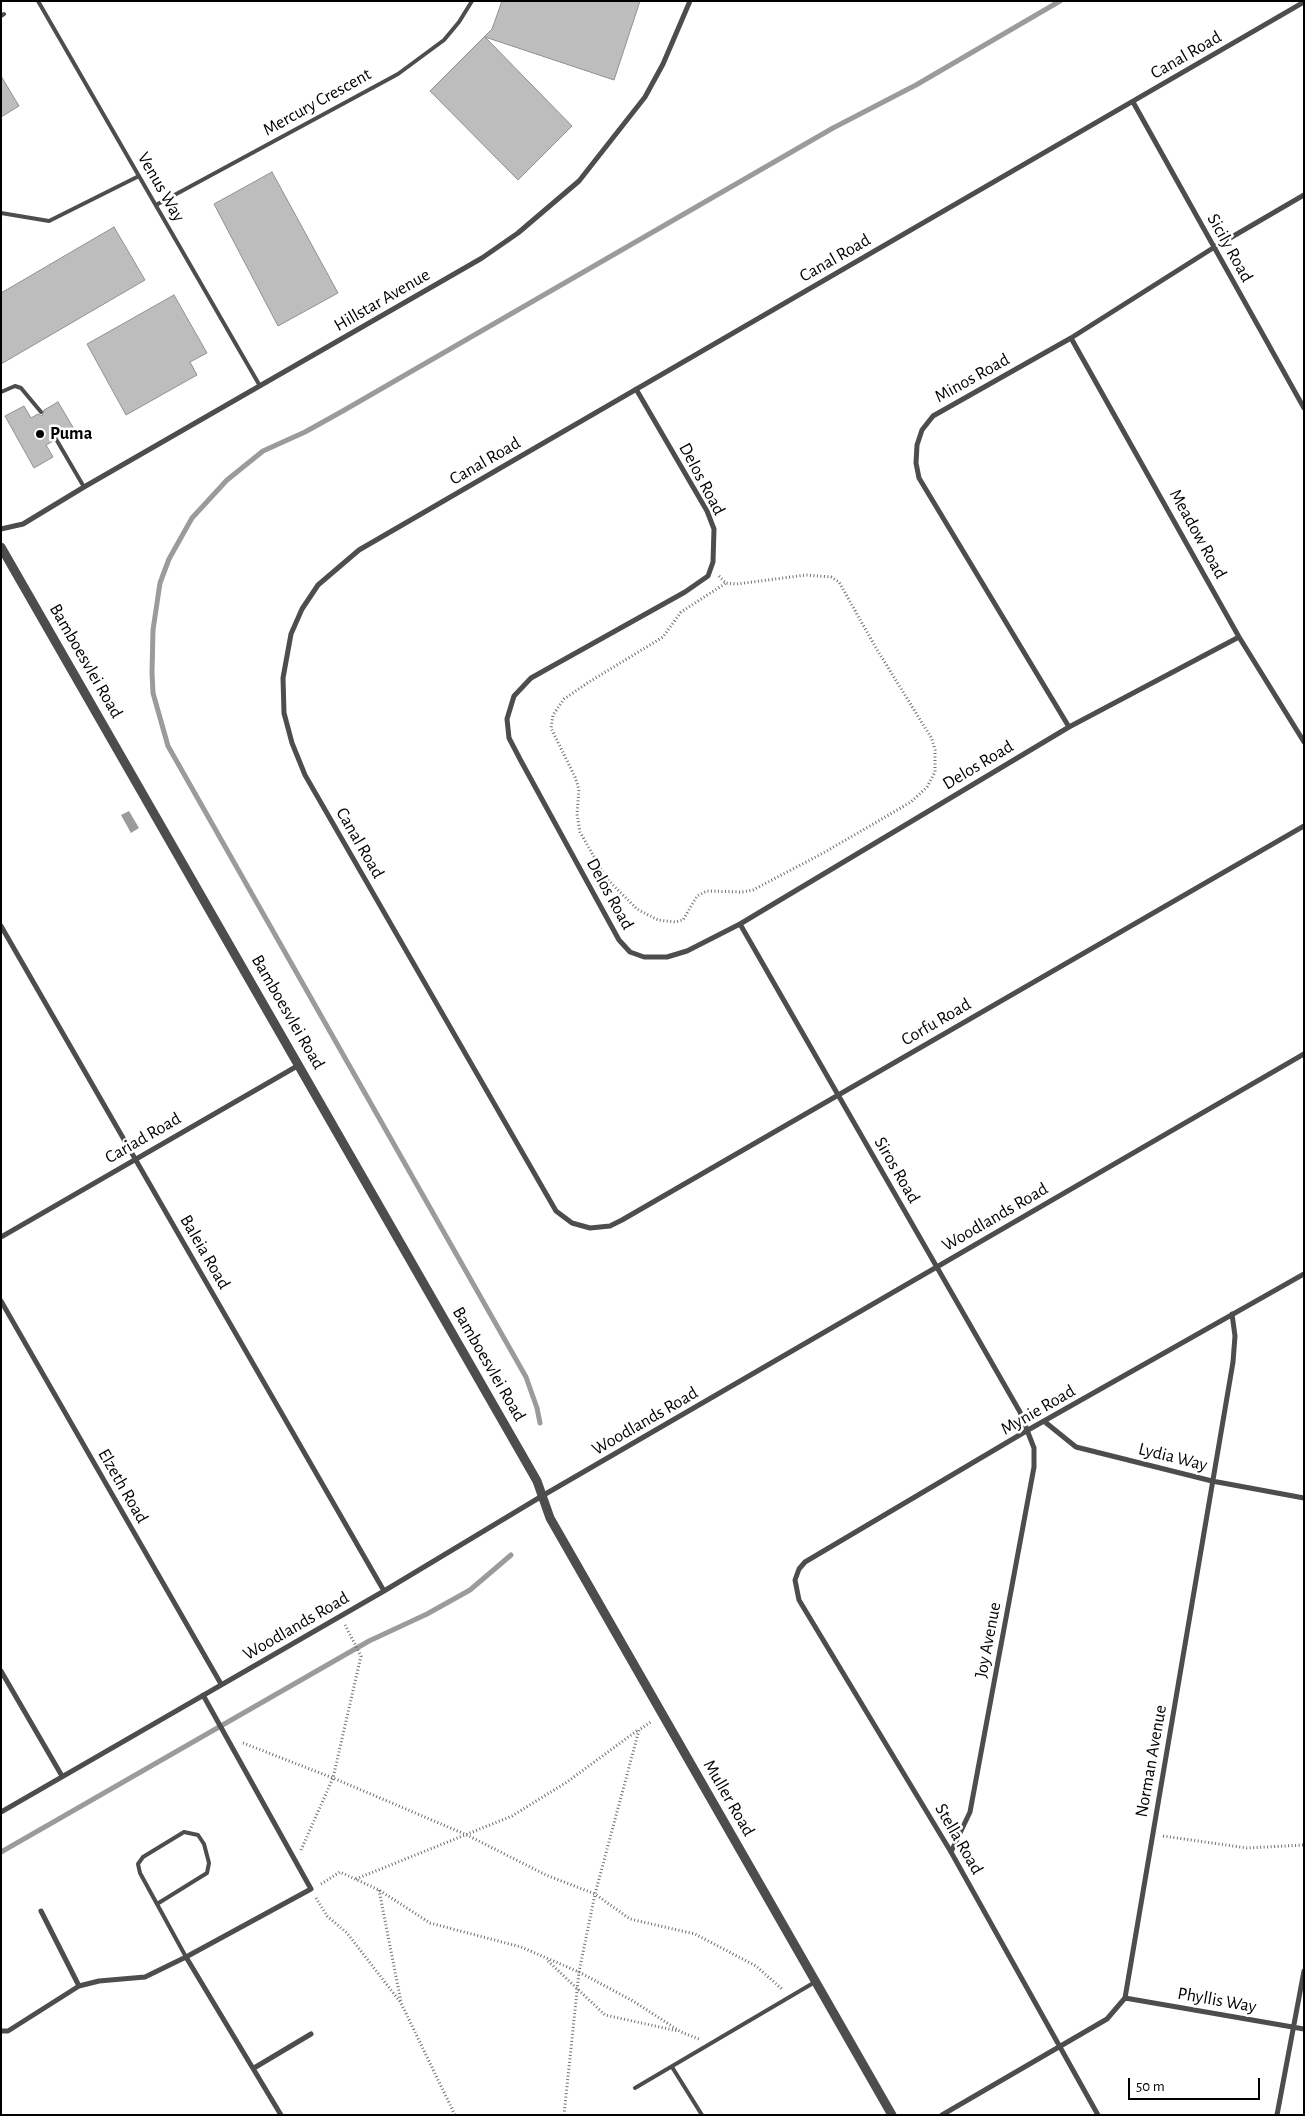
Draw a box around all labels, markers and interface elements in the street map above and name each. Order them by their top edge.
street label: Canal Road [1147,26,1225,84]
street label: Mercury Crescent [259,63,375,141]
street label: Venus Way [132,148,190,226]
street label: Sicily Road [1202,210,1258,286]
street label: Canal Road [796,229,874,287]
street label: Hillstar Avenue [330,264,434,336]
street label: Minos Road [931,349,1013,407]
place label: Puma [50,423,92,445]
marker: Puma [34,428,46,440]
street label: Canal Road [446,432,524,490]
street label: Delos Road [674,439,730,519]
street label: Meadow Road [1164,485,1232,583]
street label: Bamboesvlei Road [44,600,128,722]
street label: Delos Road [939,735,1017,795]
street label: Canal Road [331,804,389,882]
street label: Delos Road [581,854,639,934]
street label: Bamboesvlei Road [246,951,330,1073]
street label: Corfu Road [897,993,975,1051]
street label: Cariad Road [101,1108,185,1168]
street label: Siros Road [869,1133,925,1207]
street label: Woodlands Road [938,1178,1052,1256]
street label: Baleia Road [175,1211,235,1293]
street label: Bamboesvlei Road [447,1303,531,1425]
street label: Mynie Road [997,1380,1079,1440]
street label: Woodlands Road [588,1382,702,1460]
street label: Lydia Way [1136,1438,1210,1476]
street label: Elzeth Road [93,1445,153,1527]
street label: Woodlands Road [239,1587,353,1665]
street label: Joy Avenue [970,1600,1006,1680]
street label: Norman Avenue [1130,1703,1172,1819]
street label: Muller Road [698,1756,760,1840]
street label: Stella Road [930,1800,988,1878]
street label: Phyllis Way [1176,1982,1258,2018]
scale bar [1130,2068,1262,2100]
text: 50 m [1136,2079,1165,2094]

